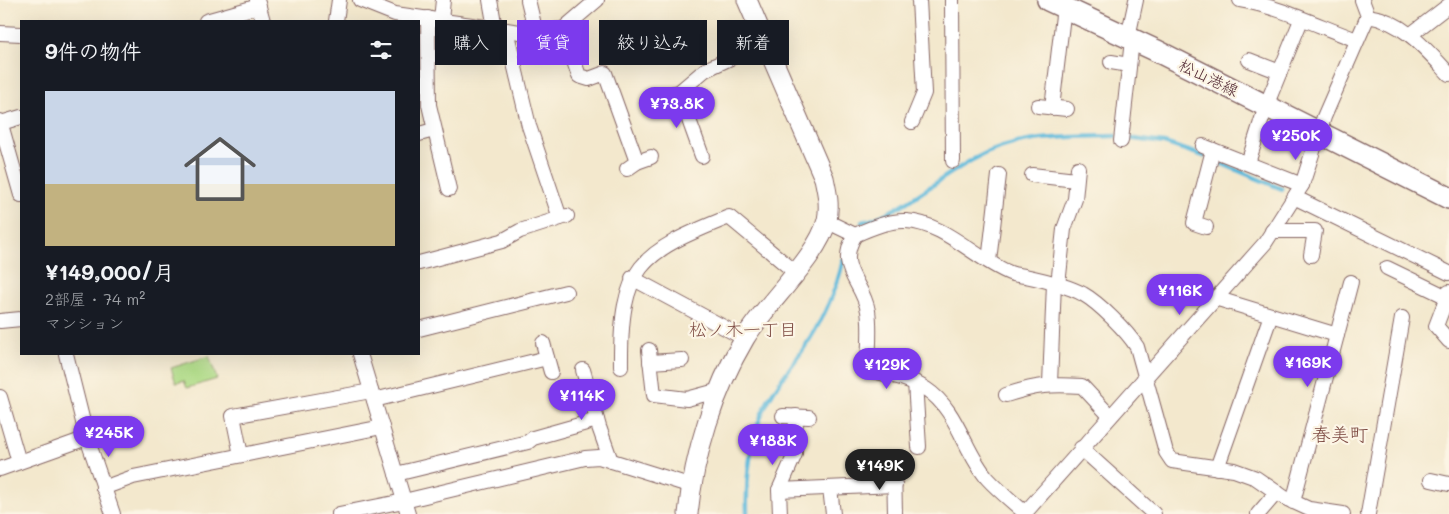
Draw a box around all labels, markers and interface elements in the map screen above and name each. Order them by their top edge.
chip: 購入 [435,20,507,65]
chip: 賃貸 [517,20,589,65]
chip: 絞り込み [599,20,707,65]
chip: 新着 [717,20,789,65]
icon: filters [367,36,395,64]
text: 9件の物件 [45,37,142,64]
street label: 松山港線 [1176,54,1242,100]
pin: ¥73.8K [636,86,718,129]
text: ¥73.8K [650,92,704,113]
pin: ¥250K [1261,119,1331,161]
icon: home [175,124,265,214]
text: ¥250K [1271,124,1321,145]
text: ¥149,000/月 [45,258,174,285]
pin: ¥116K [1145,274,1215,316]
text: ¥116K [1158,279,1202,300]
text: 2部屋 · 74 m² [45,288,145,309]
text: マンション [45,312,124,333]
district label: 松ノ木一丁目 [689,317,797,341]
pin: ¥169K [1273,346,1343,388]
pin: ¥129K [852,348,922,390]
text: ¥169K [1284,351,1332,372]
text: ¥129K [864,353,910,374]
pin: ¥114K [547,378,617,421]
text: ¥114K [559,384,605,405]
pin: ¥245K [74,416,144,458]
text: ¥245K [84,421,134,442]
district label: 春美町 [1311,421,1369,446]
pin: ¥188K [738,424,808,466]
text: ¥188K [749,429,797,450]
pin: ¥149K [845,448,915,491]
text: ¥149K [856,454,904,475]

